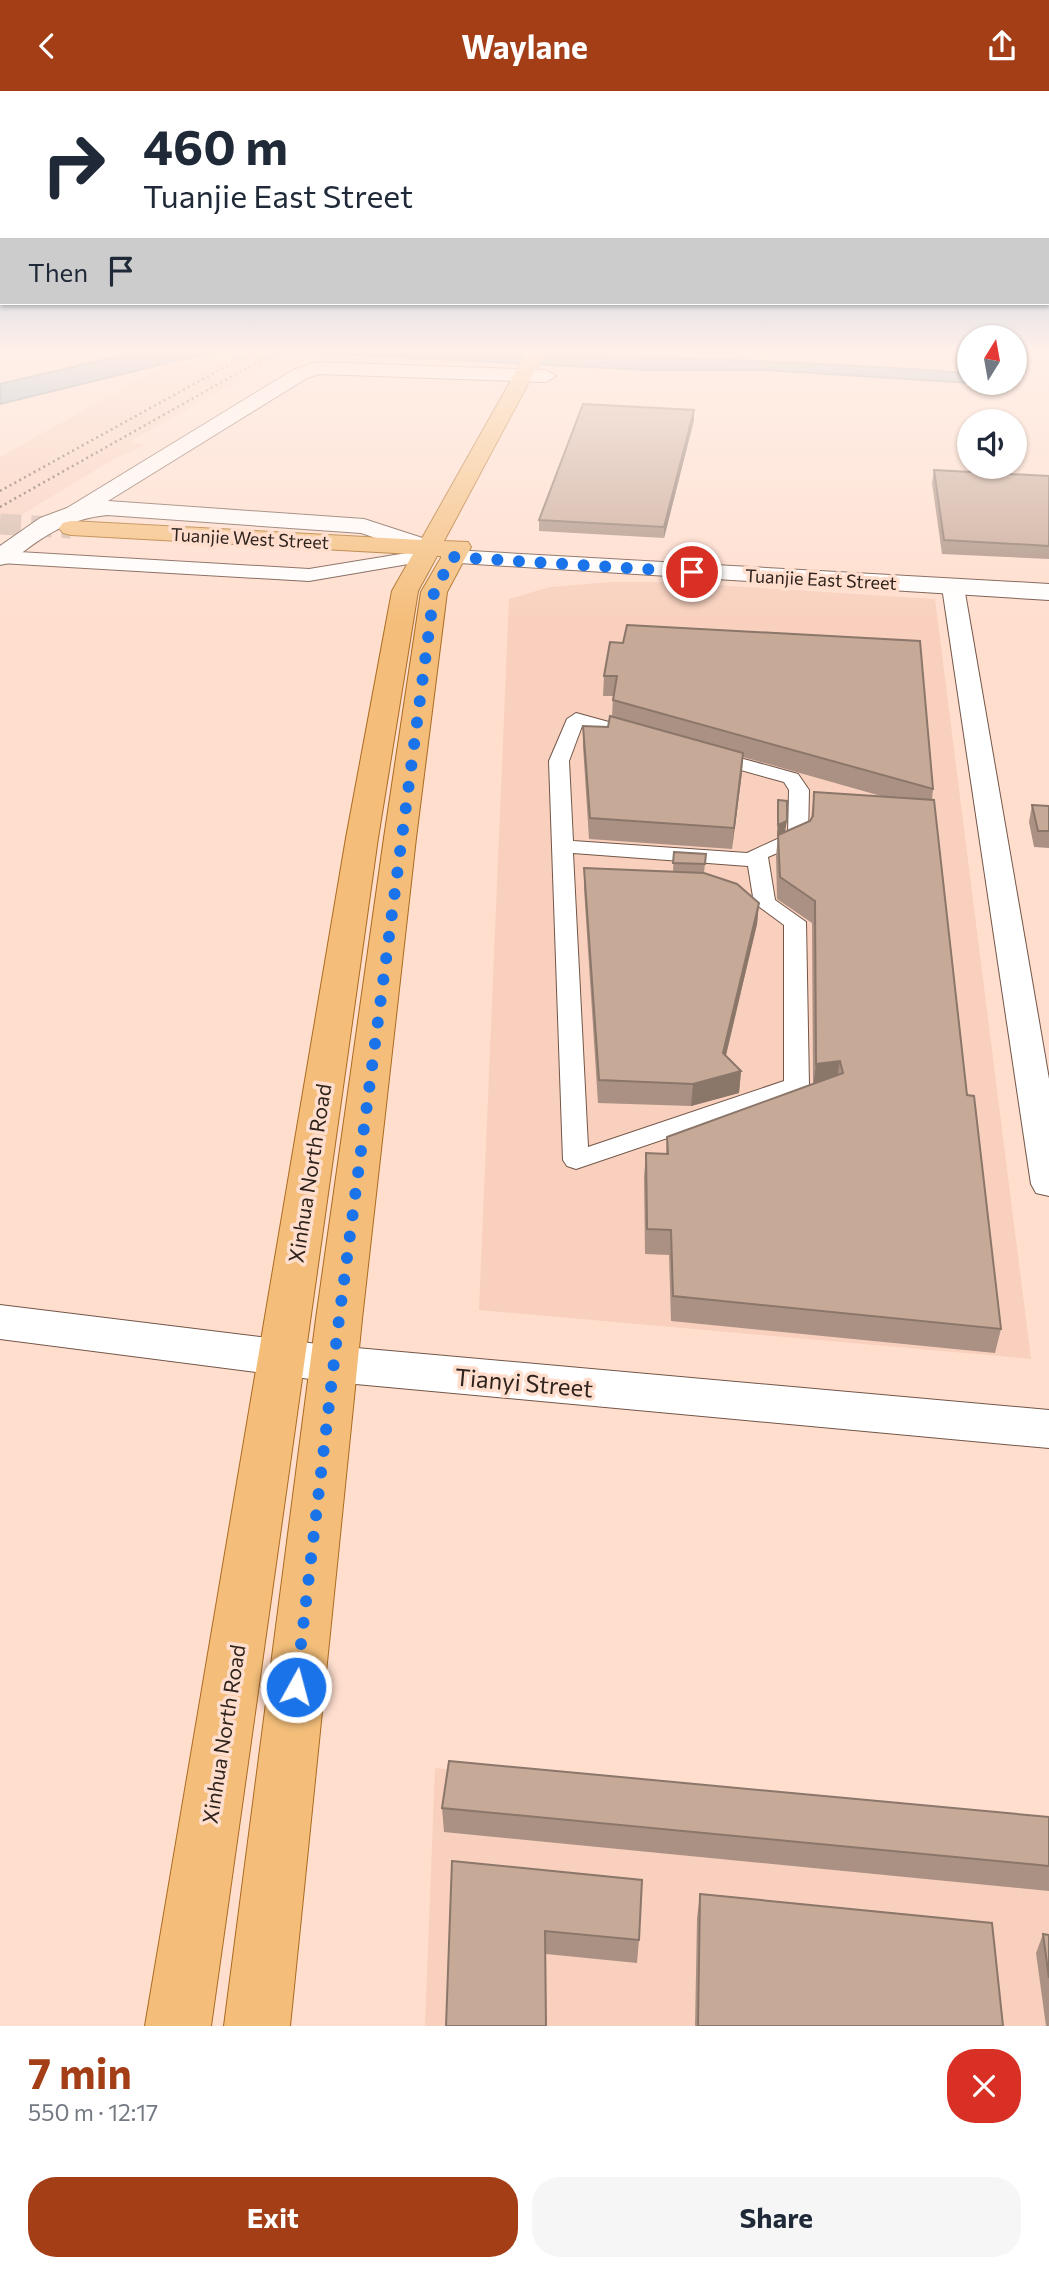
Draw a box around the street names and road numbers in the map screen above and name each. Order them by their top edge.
street label: Tuanjie West Street [170,523,330,553]
street label: Tuanjie East Street [745,564,897,594]
street label: Xinhua North Road [283,1082,335,1264]
street label: Tianyi Street [454,1362,594,1402]
street label: Xinhua North Road [197,1643,249,1825]

